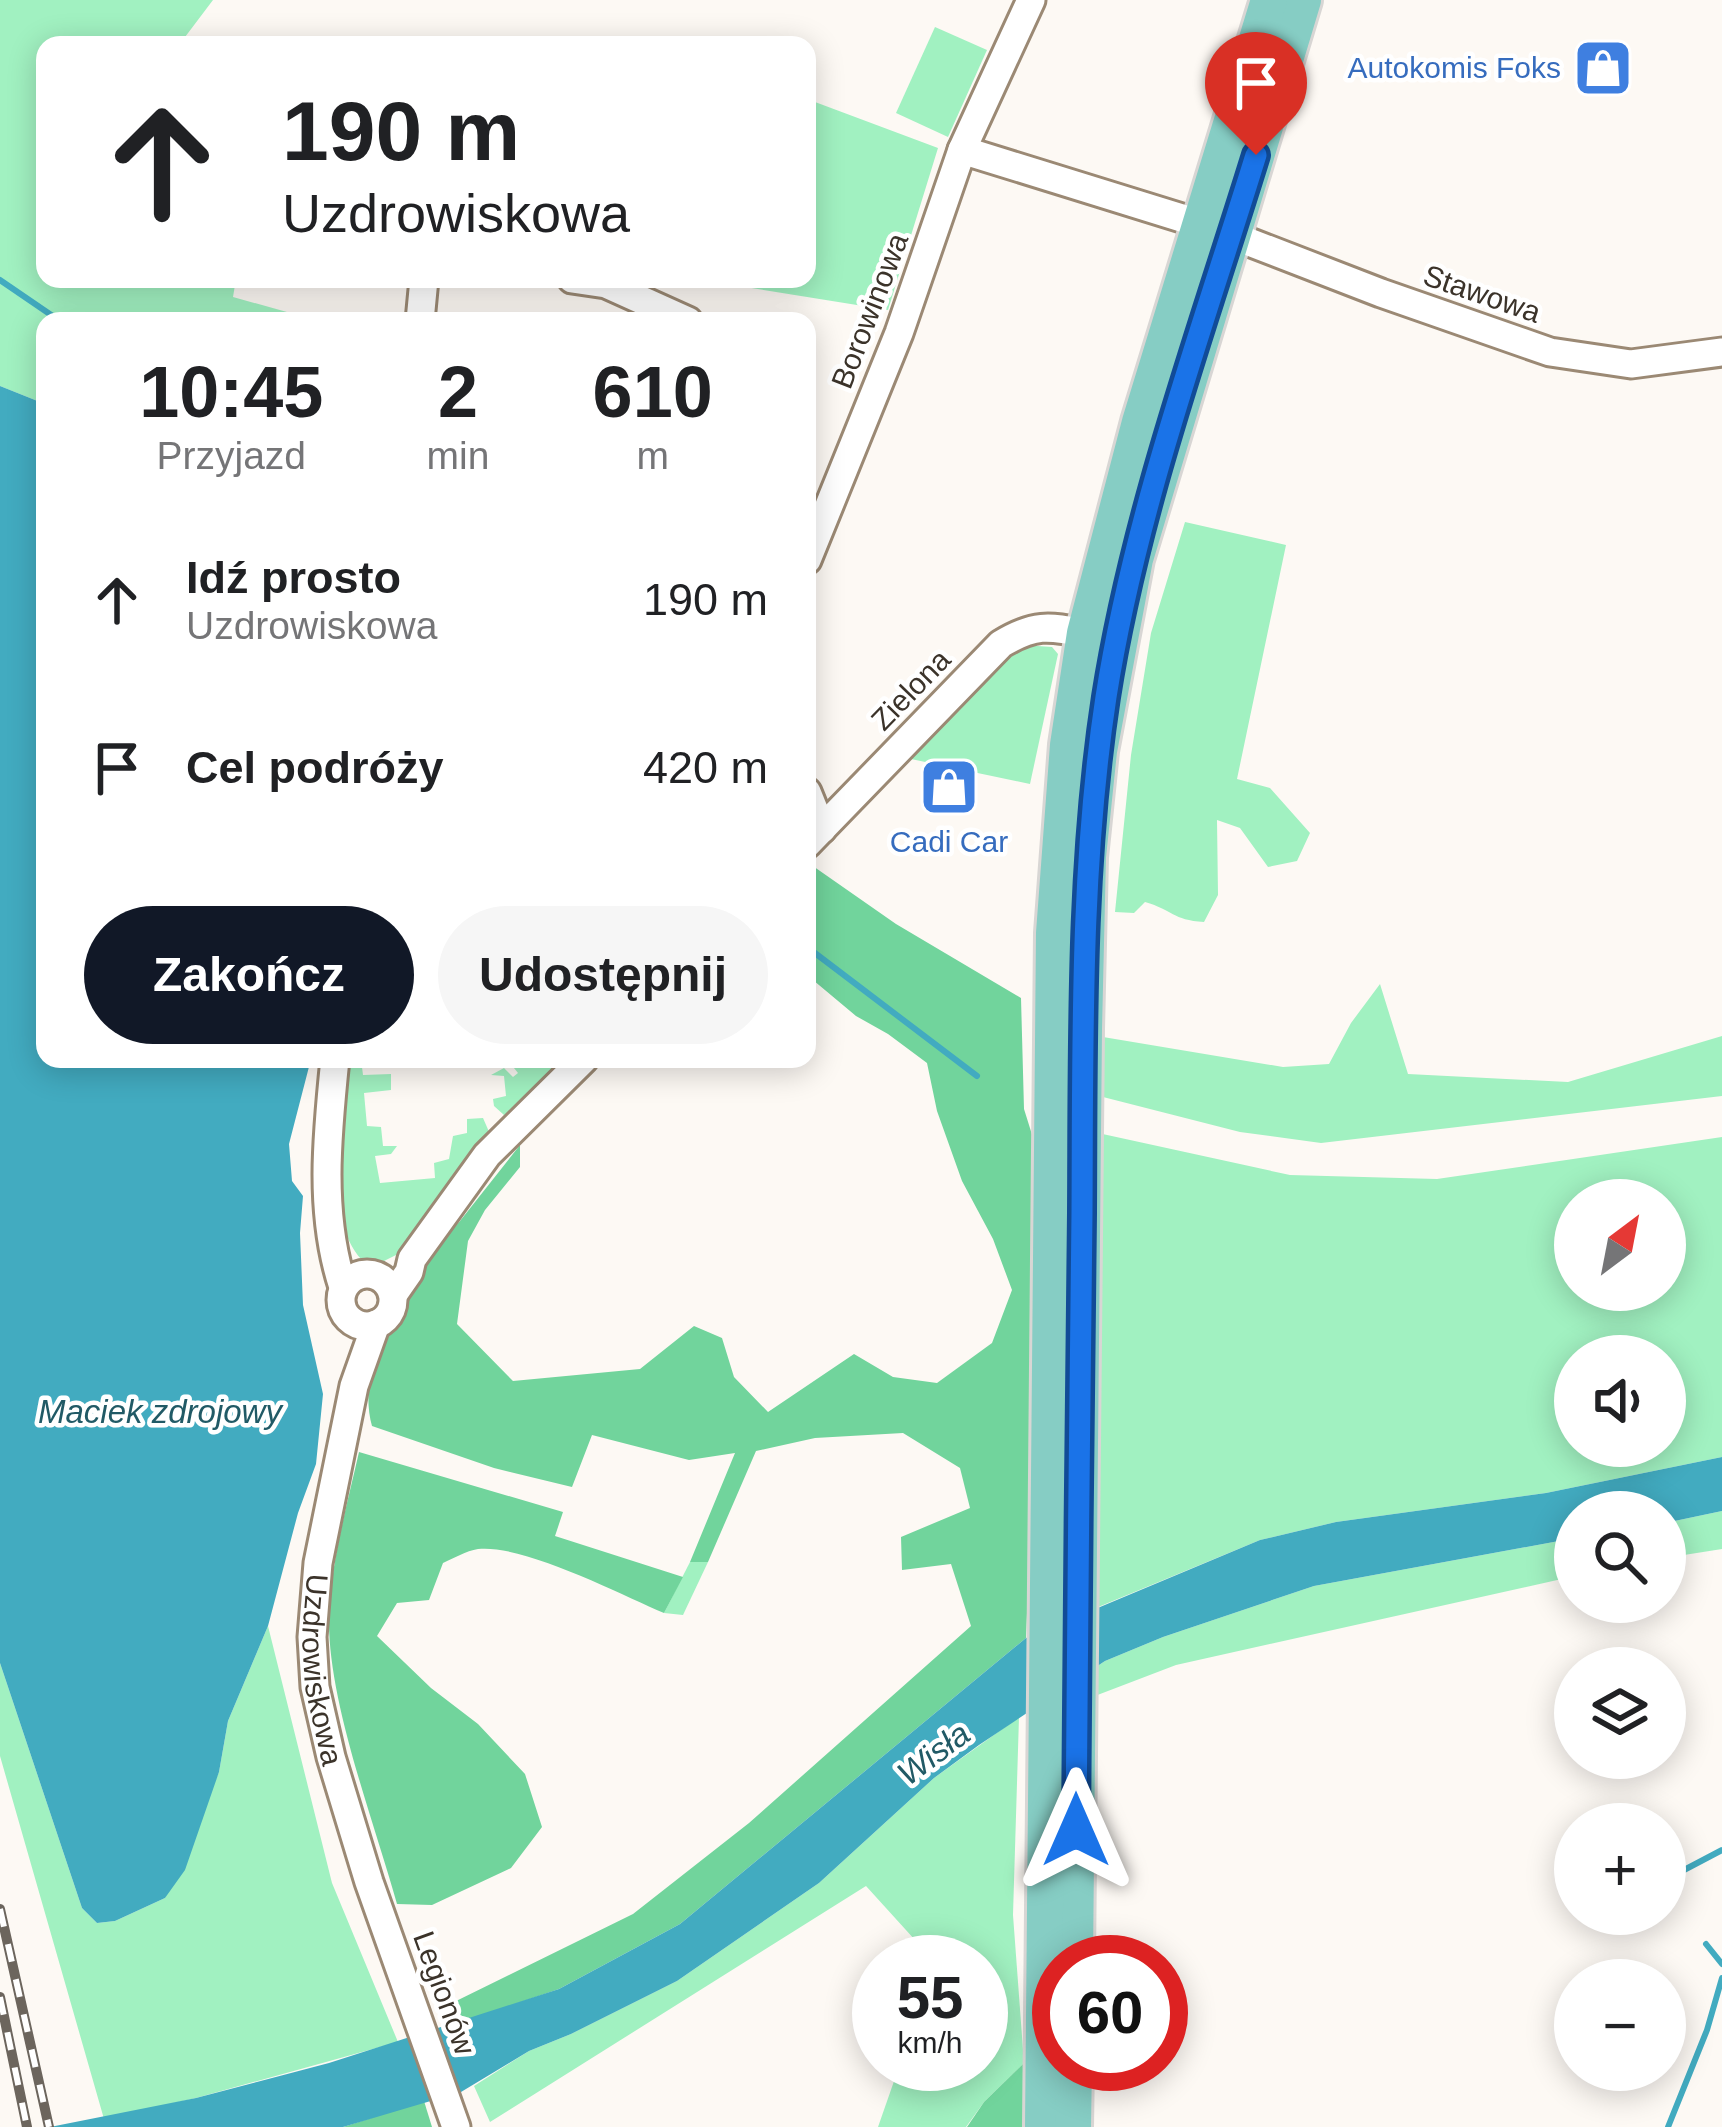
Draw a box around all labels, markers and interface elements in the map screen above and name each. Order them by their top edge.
pin [1205,32,1307,155]
shop icon: Autokomis Foks [1572,37,1634,99]
icon: arrive [1223,50,1289,116]
place label: Autokomis Foks [1348,51,1561,84]
icon: ahead [84,84,240,240]
text: 190 m [282,84,520,178]
text: Uzdrowiskowa [282,183,630,243]
street label: Borowinowa [825,228,914,393]
street label: Stawowa [1419,258,1545,329]
text: 10:45 [139,352,323,432]
text: 2 [438,352,478,432]
text: 610 [593,352,713,432]
text: Przyjazd [157,434,306,477]
text: min [427,434,489,477]
text: m [636,434,669,477]
text: Idź prosto [186,552,401,603]
icon: ahead [84,567,150,633]
text: 190 m [643,574,768,625]
text: Uzdrowiskowa [186,604,437,647]
street label: Zielona [865,643,957,737]
icon: arrive [84,735,150,801]
text: Cel podróży [186,742,444,793]
text: 420 m [643,742,768,793]
shop icon: Cadi Car [918,756,980,818]
place label: Cadi Car [890,825,1008,858]
button: Zakończ [84,906,414,1044]
button: Udostępnij [438,906,768,1044]
north arrow [1554,1179,1686,1311]
map controls [1554,1179,1686,2091]
button: sound [1554,1335,1686,1467]
water label: Maciek zdrojowy [38,1393,284,1430]
button: search [1554,1491,1686,1623]
street label: Uzdrowiskowa [296,1573,349,1769]
button: layers [1554,1647,1686,1779]
water label: Wisła [890,1714,977,1792]
position arrow [1013,1767,1139,1893]
button: + [1554,1803,1686,1935]
street label: Legionów [407,1927,482,2059]
speed limit sign: 60 [1032,1935,1188,2091]
button: − [1554,1959,1686,2091]
text: 55 [897,1964,963,2031]
text: km/h [897,2026,963,2059]

